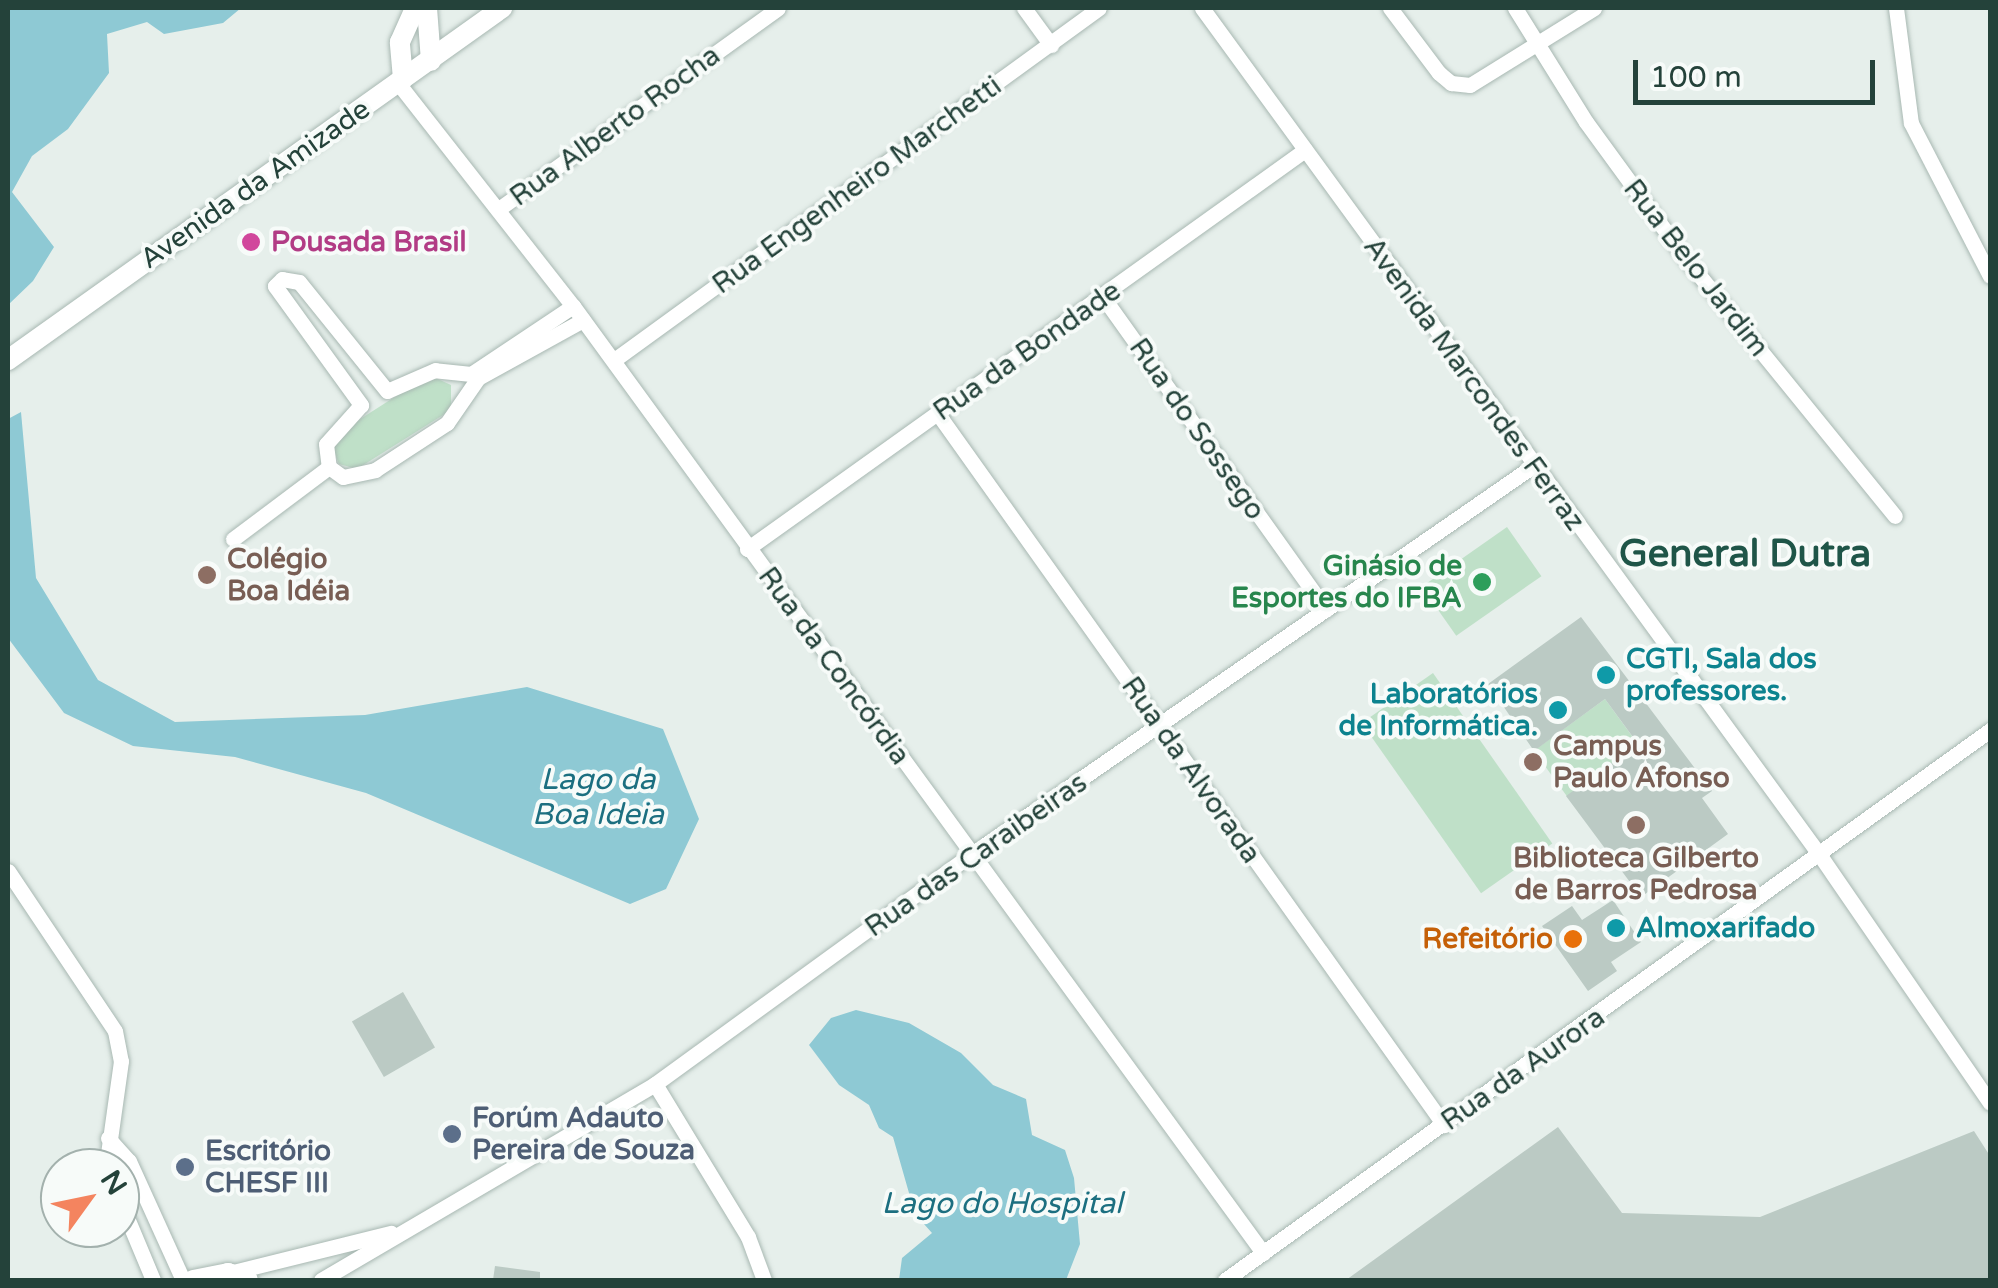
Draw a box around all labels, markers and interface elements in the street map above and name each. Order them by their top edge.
street label: Rua Alberto Rocha [503,39,727,213]
scale bar [1638,40,1880,102]
text: 100 m [1650,59,1742,96]
street label: Rua Engenheiro Marchetti [706,69,1008,301]
street label: Avenida da Amizade [134,92,376,276]
street label: Rua Belo Jardim [1616,173,1776,363]
place label: Pousada Brasil [271,225,466,259]
marker: Pousada Brasil [240,231,262,253]
street label: Avenida Marcondes Ferraz [1356,231,1592,537]
street label: Rua da Bondade [927,274,1127,428]
street label: Rua do Sossego [1122,332,1272,526]
district label: General Dutra [1619,532,1871,578]
place label: Colégio Boa Idéia [227,542,350,608]
place label: Ginásio de Esportes do IFBA [1231,549,1462,615]
street label: Rua da Concórdia [751,561,917,771]
marker: Colégio Boa Idéia [196,564,218,586]
marker: Ginásio de Esportes do IFBA [1471,571,1493,593]
place label: CGTI, Sala dos professores. [1626,642,1817,708]
marker: CGTI, Sala dos professores. [1595,664,1617,686]
street label: Rua da Alvorada [1114,670,1268,870]
place label: Laboratórios de Informática. [1338,677,1538,743]
marker: Laboratórios de Informática. [1547,699,1569,721]
place label: Campus Paulo Afonso [1553,729,1730,795]
marker: Campus Paulo Afonso [1522,751,1544,773]
water label: Lago da Boa Ideia [532,762,664,832]
street label: Rua das Caraibeiras [859,766,1093,944]
marker: Biblioteca Gilberto de Barros Pedrosa [1625,814,1647,836]
place label: Biblioteca Gilberto de Barros Pedrosa [1513,841,1759,907]
place label: Almoxarifado [1636,911,1815,945]
marker: Almoxarifado [1605,917,1627,939]
place label: Refeitório [1422,922,1553,956]
marker: Refeitório [1562,928,1584,950]
street label: Rua da Aurora [1435,1000,1611,1138]
place label: Forúm Adauto Pereira de Souza [472,1101,695,1167]
marker: Forúm Adauto Pereira de Souza [441,1123,463,1145]
place label: Escritório CHESF III [205,1134,331,1200]
north arrow [40,1148,140,1248]
marker: Escritório CHESF III [174,1156,196,1178]
text: N [93,1164,134,1201]
water label: Lago do Hospital [881,1186,1123,1222]

